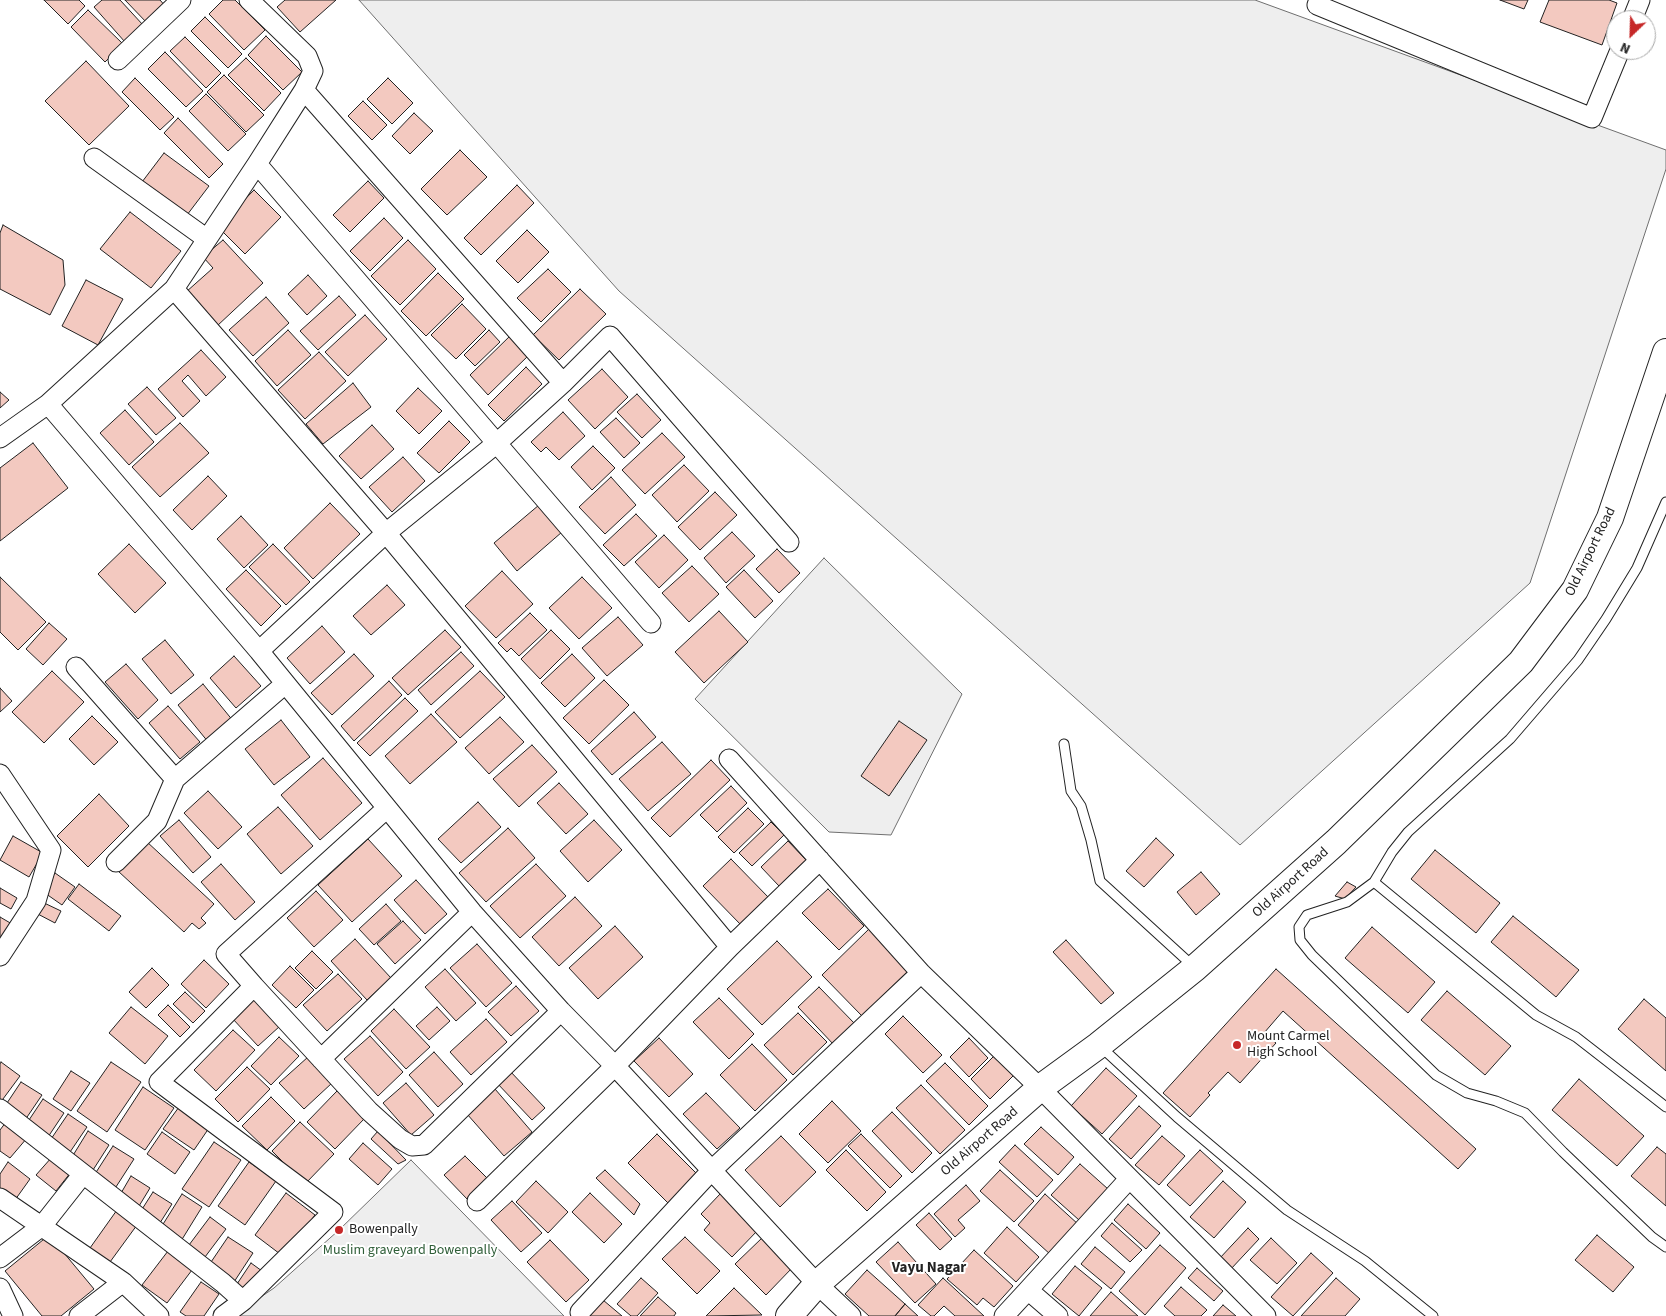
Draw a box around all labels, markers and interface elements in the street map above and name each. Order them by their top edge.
north arrow [1606,10,1656,60]
text: N [1617,37,1634,59]
street label: Old Airport Road [1562,505,1620,599]
street label: Old Airport Road [1249,844,1333,922]
place label: Mount Carmel High School [1247,1029,1330,1062]
marker: Mount Carmel High School [1231,1039,1243,1051]
street label: Old Airport Road [938,1104,1022,1180]
place label: Bowenpally [349,1222,418,1238]
marker: Bowenpally [333,1224,345,1236]
park label: Muslim graveyard Bowenpally [323,1243,497,1259]
district label: Vayu Nagar [892,1260,966,1278]

